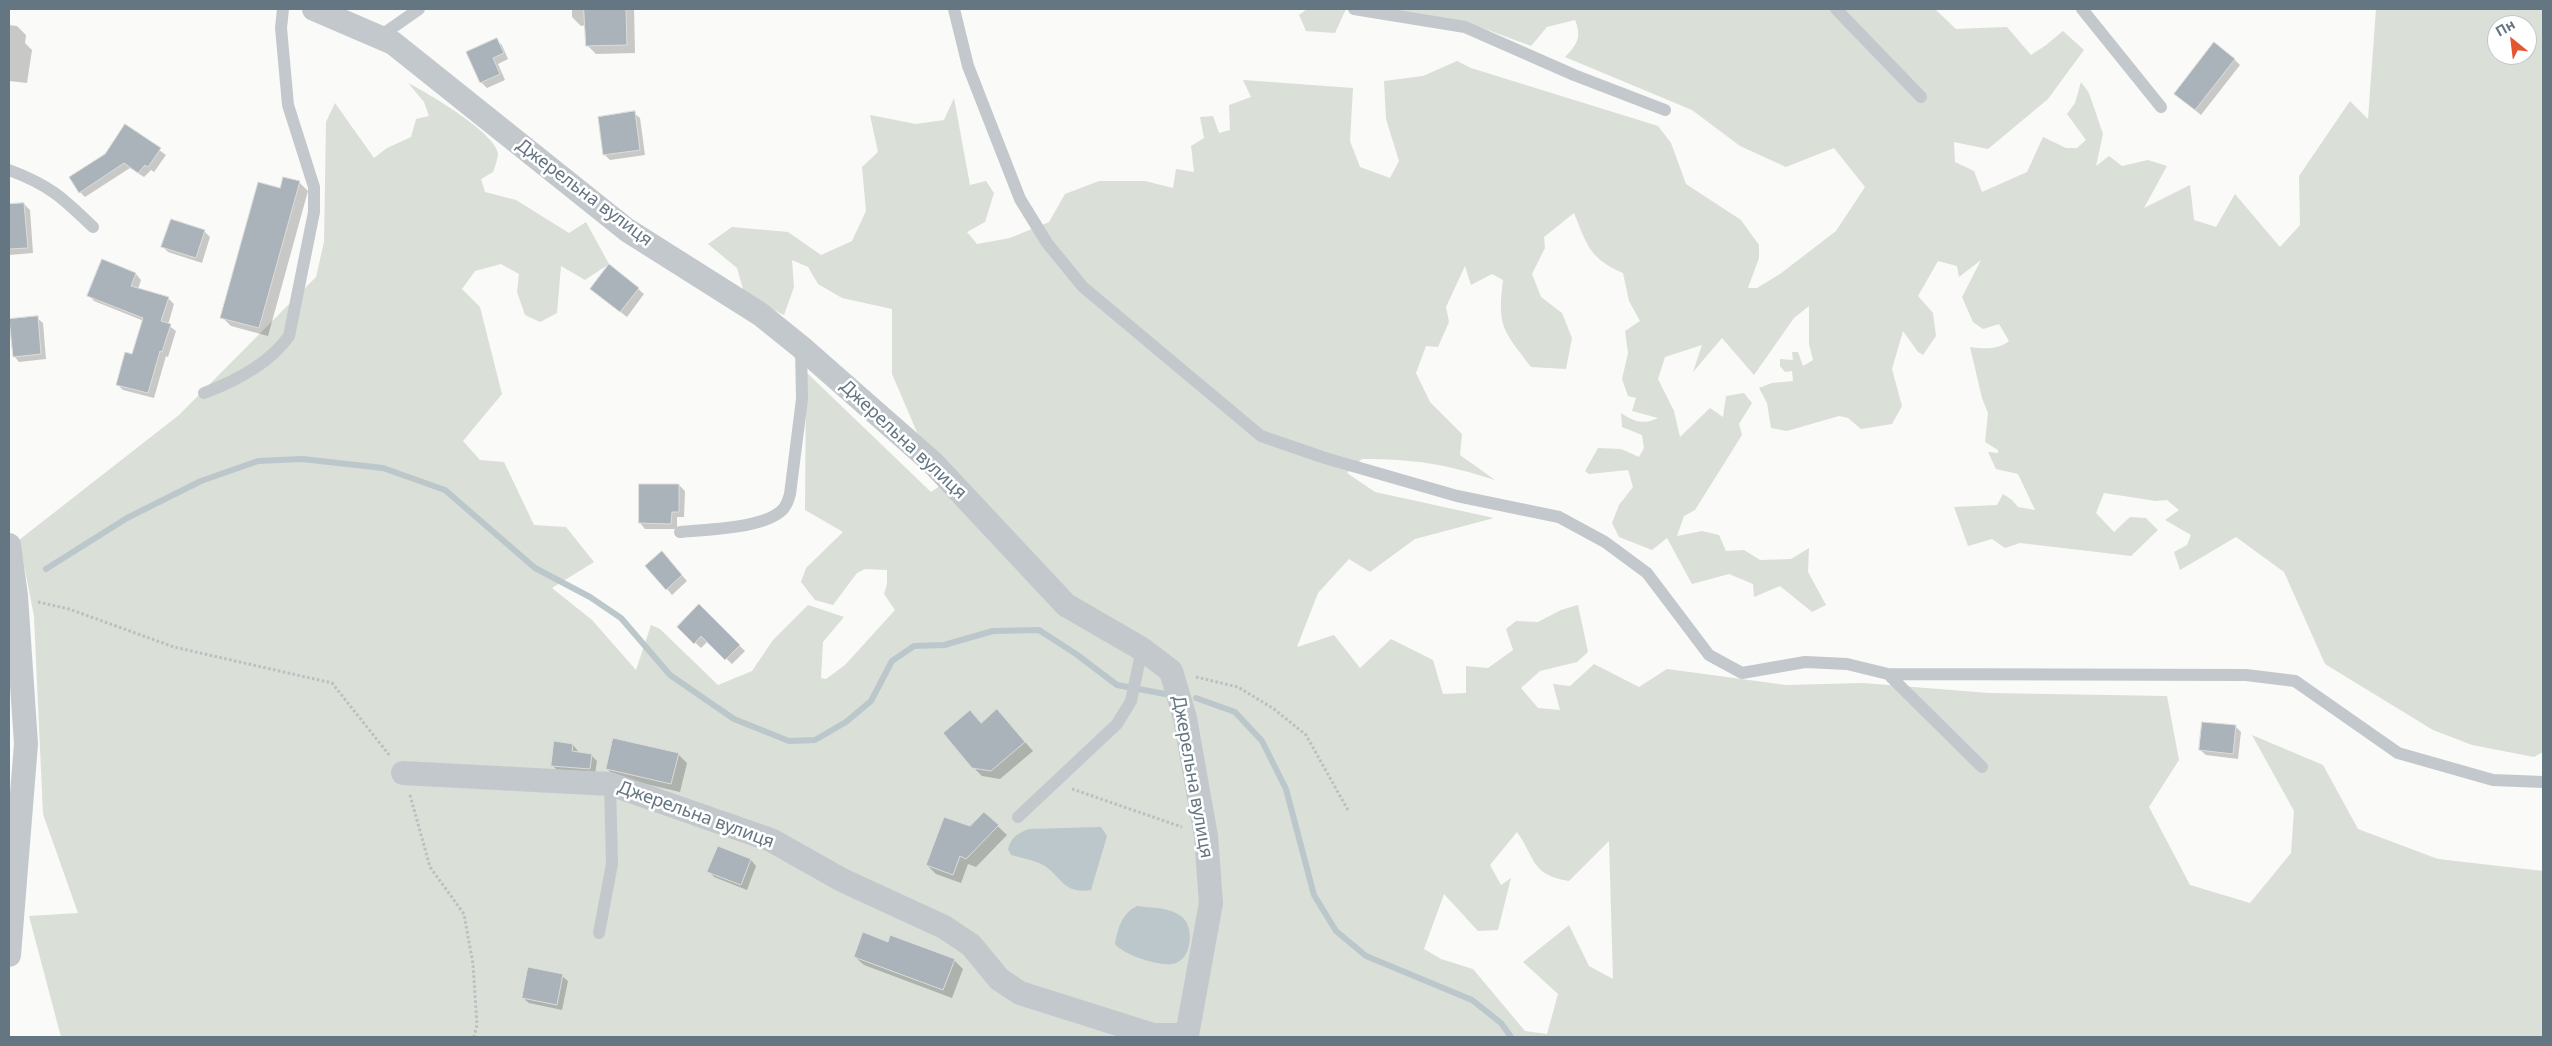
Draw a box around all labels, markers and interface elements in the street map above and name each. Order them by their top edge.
text: Пн [2492,14,2518,40]
north arrow [2487,15,2537,65]
street label: Джерельна вулиця [512,135,656,251]
street label: Джерельна вулиця [835,376,971,504]
street label: Джерельна вулиця [1167,694,1217,860]
street label: Джерельна вулиця [615,777,777,853]

